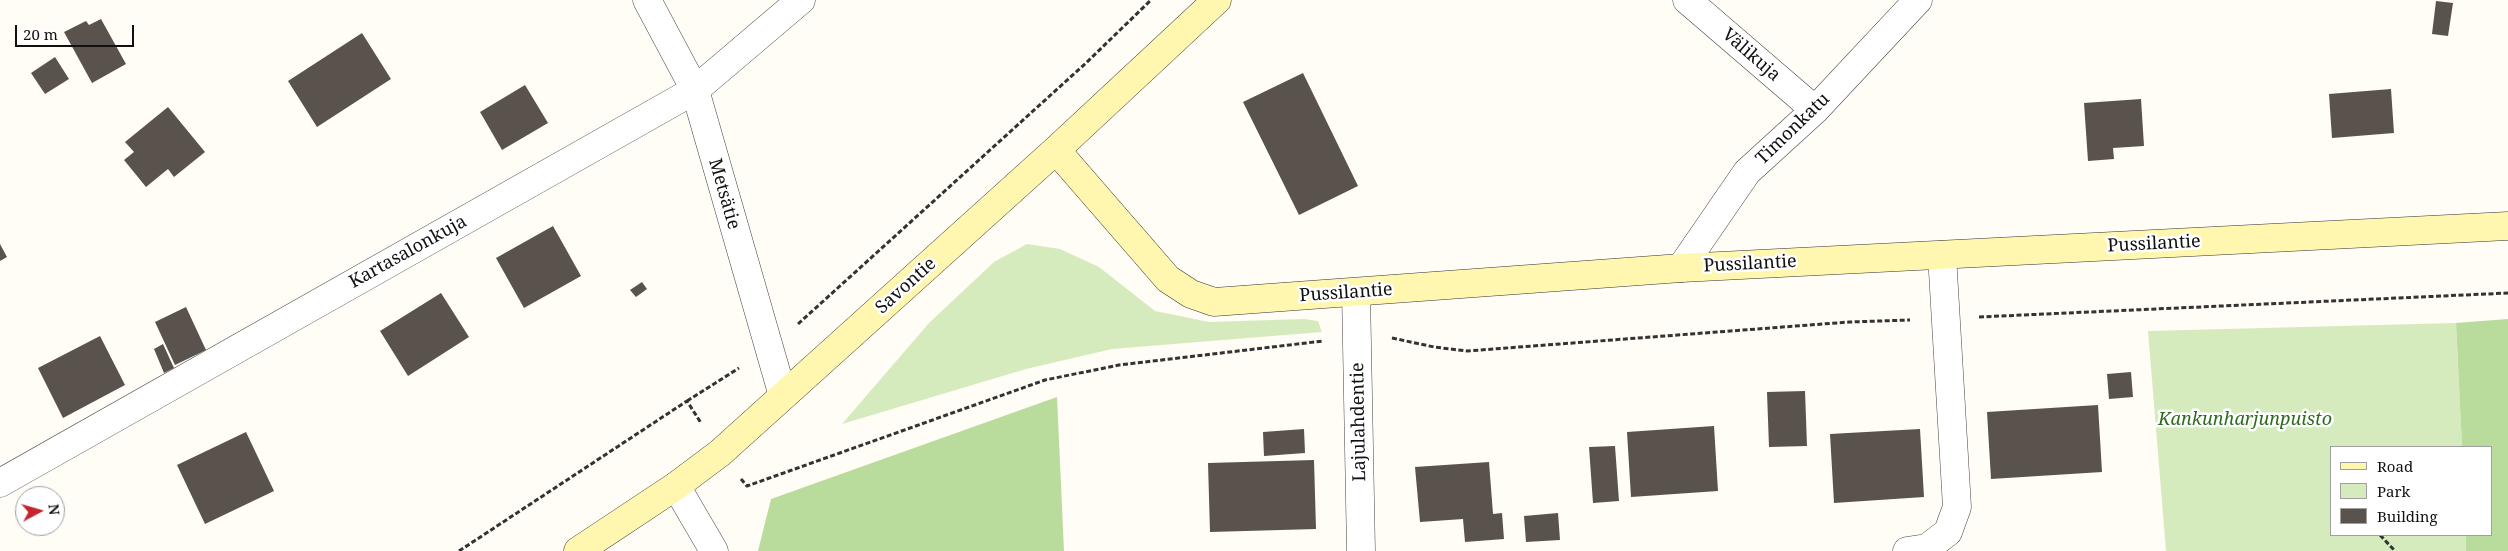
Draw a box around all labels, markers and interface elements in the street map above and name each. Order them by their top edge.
scale bar [18,15,136,47]
text: 20 m [23,24,58,44]
street label: Välikuja [1717,24,1785,86]
street label: Timonkatu [1752,89,1834,169]
street label: Metsätie [704,156,744,232]
street label: Kartasalonkuja [345,211,471,293]
street label: Pussilantie [2107,231,2201,257]
street label: Pussilantie [1703,251,1797,277]
street label: Savontie [871,253,941,319]
street label: Pussilantie [1299,279,1393,307]
street label: Lajulahdentie [1347,362,1371,482]
park label: Kankunharjunpuisto [2158,409,2332,431]
legend [2330,446,2493,536]
text: Road [2377,456,2413,476]
text: Park [2377,481,2410,501]
north arrow [15,486,65,536]
text: N [44,503,64,516]
text: Building [2377,506,2438,526]

